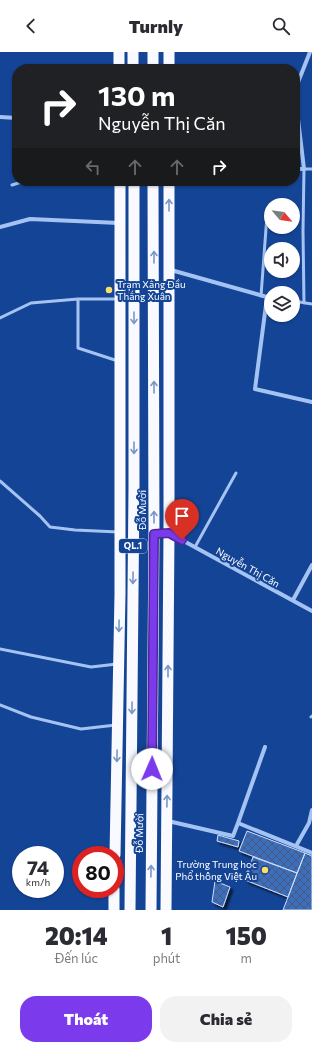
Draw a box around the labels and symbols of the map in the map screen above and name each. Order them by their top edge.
north arrow [264,198,300,234]
one-way arrow [165,199,173,212]
one-way arrow [150,251,158,264]
place label: Trạm Xăng Đầu Thắng Xuân [117,278,185,302]
marker: Trạm Xăng Đầu Thắng Xuân [104,285,114,295]
one-way arrow [130,311,138,324]
one-way arrow [150,381,158,394]
one-way arrow [130,441,138,454]
street label: Đỗ Mười [136,490,148,531]
pin [165,499,199,540]
one-way arrow [150,511,158,524]
road number: QL.1 [119,539,147,553]
street label: Nguyễn Thị Căn [214,545,282,589]
one-way arrow [129,571,137,584]
one-way arrow [115,619,123,632]
one-way arrow [164,665,172,678]
one-way arrow [128,701,136,714]
position arrow [131,748,173,790]
one-way arrow [113,749,121,762]
one-way arrow [163,795,171,808]
street label: Đỗ Mười [133,813,145,854]
speed limit sign: 80 [72,846,124,898]
place label: Trường Trung học Phổ thông Việt Âu [175,858,257,882]
one-way arrow [147,865,155,878]
marker: Trường Trung học Phổ thông Việt Âu [260,865,270,875]

